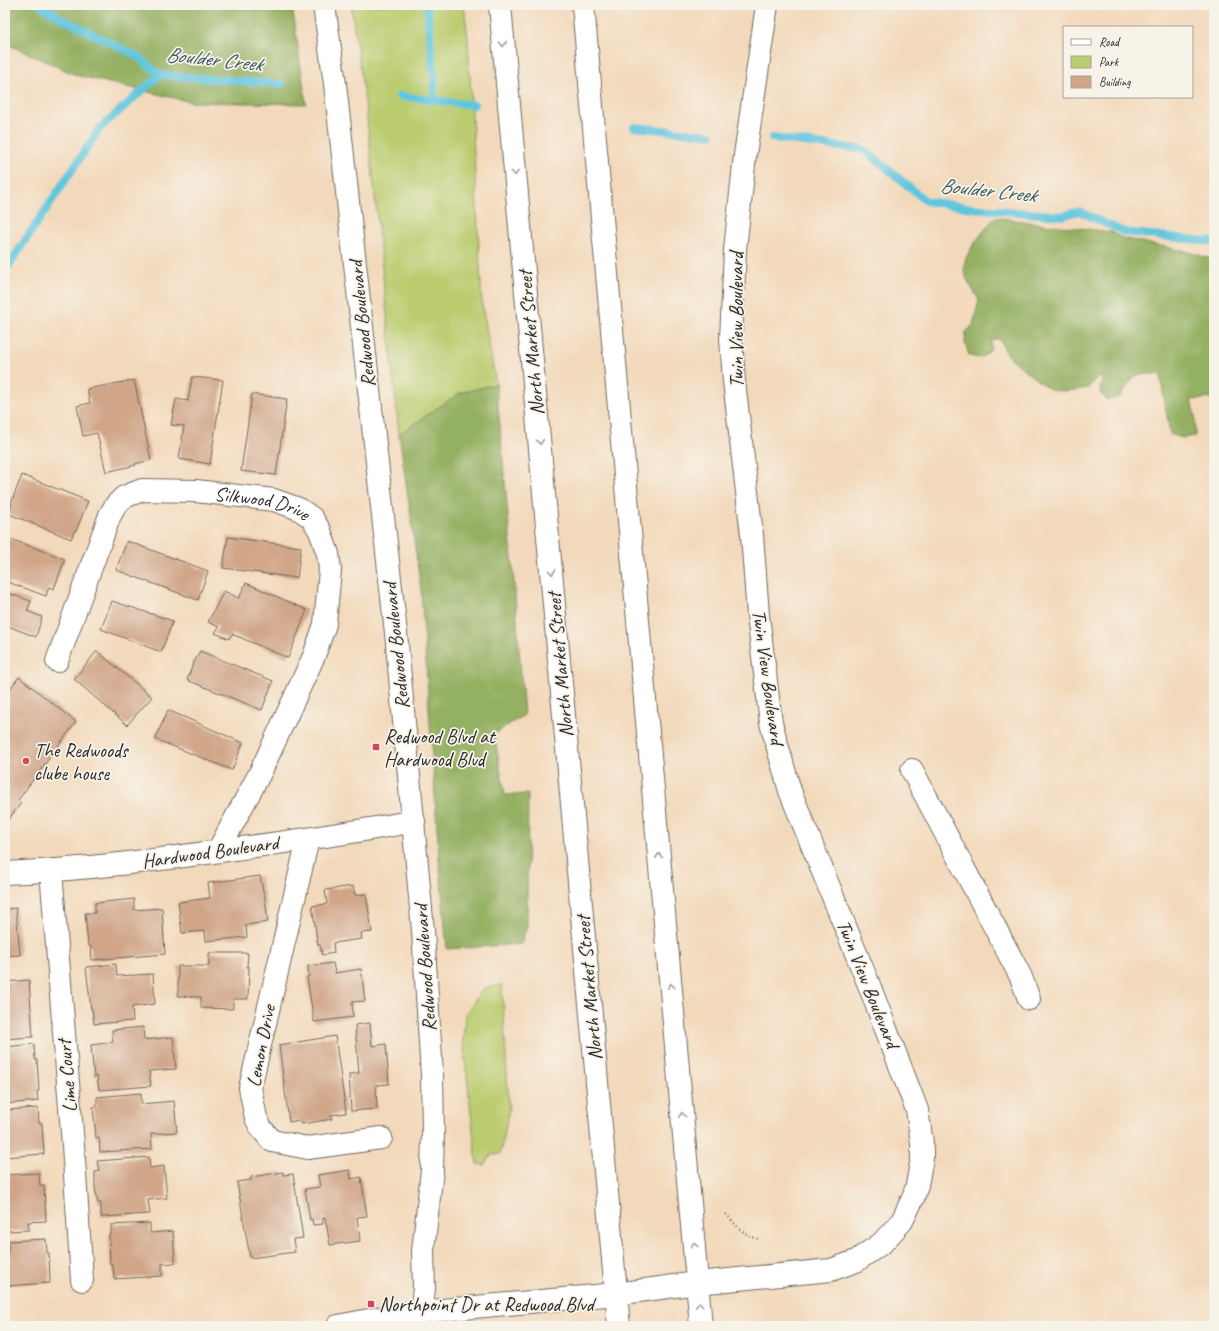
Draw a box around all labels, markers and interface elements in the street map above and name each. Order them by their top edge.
legend [1063,26,1193,98]
text: Road [1099,34,1121,50]
water label: Boulder Creek [165,41,266,77]
one-way arrow [499,41,508,47]
text: Park [1099,54,1120,70]
text: Building [1099,74,1131,90]
one-way arrow [511,170,520,176]
water label: Boulder Creek [939,172,1040,208]
street label: Twin View Boulevard [724,249,749,388]
street label: Redwood Boulevard [343,256,381,389]
street label: North Market Street [512,266,550,416]
one-way arrow [535,439,544,445]
street label: Silkwood Drive [213,481,316,526]
one-way arrow [547,569,556,575]
street label: Redwood Boulevard [377,578,415,711]
street label: North Market Street [541,588,579,738]
street label: Twin View Boulevard [746,608,790,749]
place label: Redwood Blvd at Hardwood Blvd [384,724,497,772]
place label: The Redwoods clube house [34,738,130,786]
marker: Redwood Blvd at Hardwood Blvd [371,742,381,752]
marker: The Redwoods clube house [21,756,31,766]
street label: Hardwood Boulevard [140,830,283,874]
one-way arrow [655,853,664,859]
street label: Redwood Boulevard [408,901,442,1032]
street label: North Market Street [570,911,608,1061]
street label: Twin View Boulevard [831,917,906,1054]
one-way arrow [666,983,675,989]
street label: Lemon Drive [241,1002,281,1089]
street label: Lime Court [51,1035,83,1113]
one-way arrow [678,1112,687,1118]
one-way arrow [690,1242,699,1248]
place label: Northpoint Dr at Redwood Blvd [379,1292,597,1317]
marker: Northpoint Dr at Redwood Blvd [366,1299,376,1309]
one-way arrow [695,1302,704,1308]

